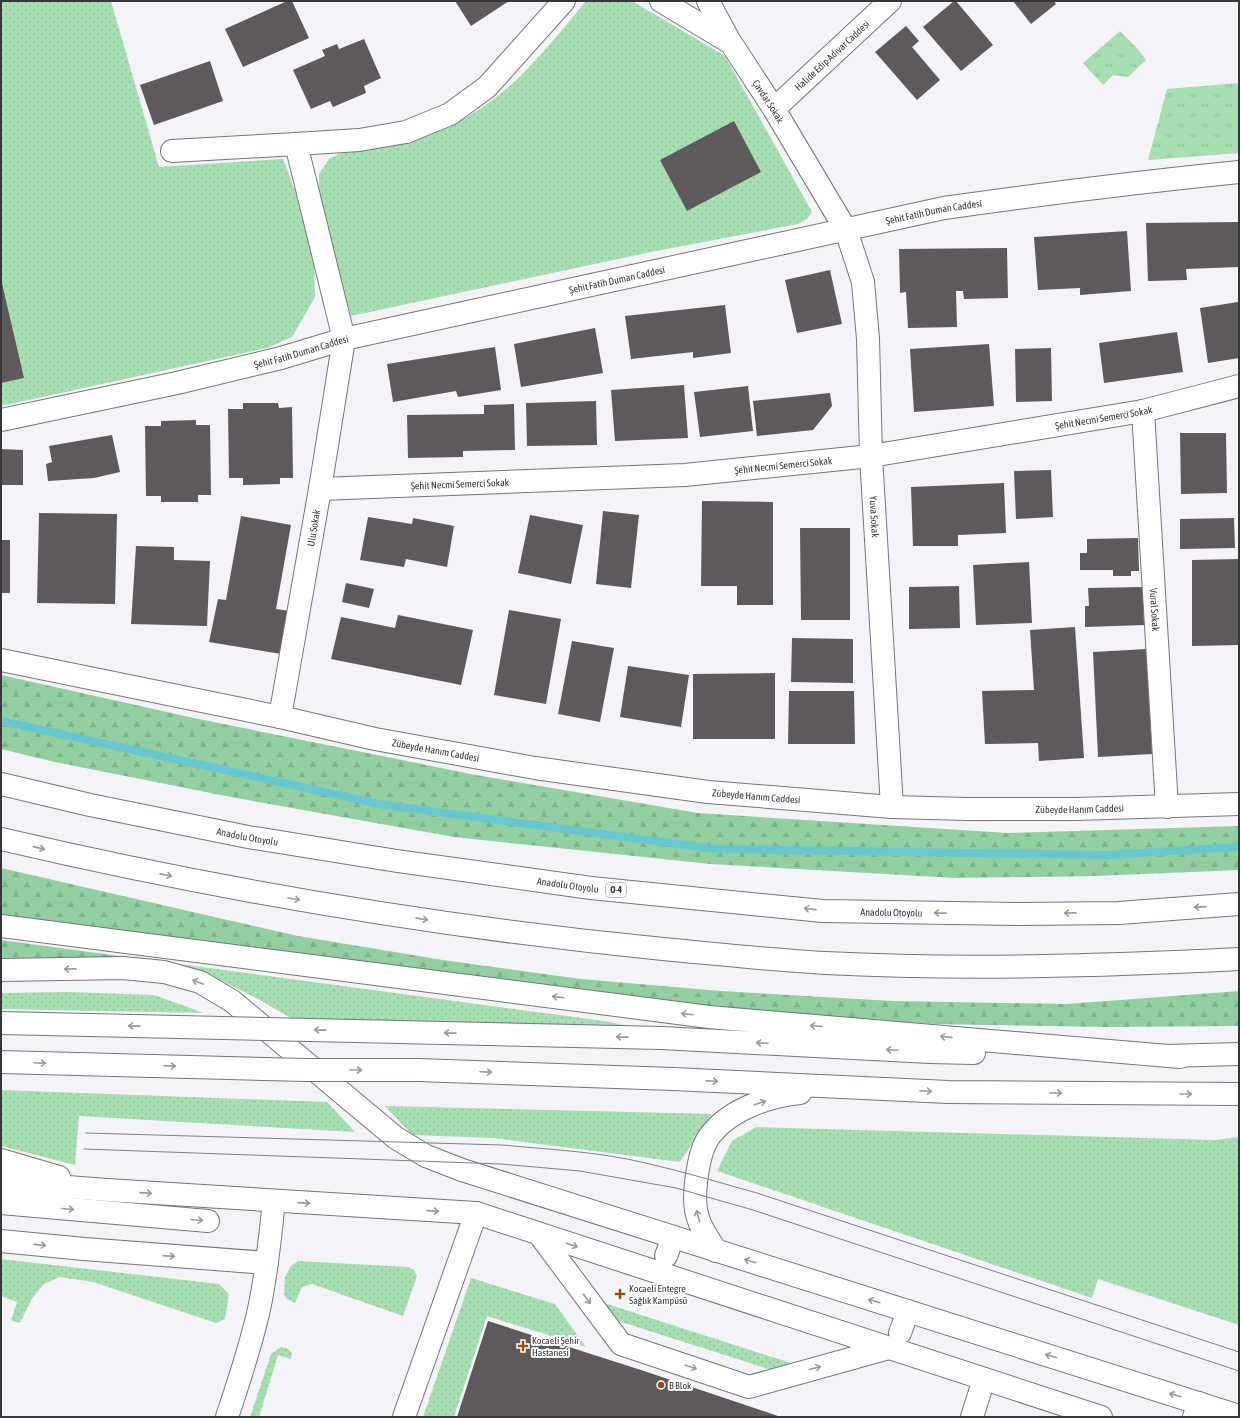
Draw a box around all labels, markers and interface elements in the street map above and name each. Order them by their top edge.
street label: Halide Edip Adıvar Caddesi [792,18,871,92]
street label: Çavdar Sokak [751,77,787,125]
street label: Şehit Fatih Duman Caddesi [885,197,983,226]
street label: Şehit Fatih Duman Caddesi [568,264,666,295]
street label: Şehit Fatih Duman Caddesi [253,333,349,370]
street label: Şehit Necmi Semerci Sokak [1054,403,1154,431]
street label: Şehit Necmi Semerci Sokak [734,454,833,475]
street label: Şehit Necmi Semerci Sokak [411,476,510,491]
street label: Yuva Sokak [868,496,881,538]
street label: Ulu Sokak [305,508,322,547]
street label: Vural Sokak [1148,588,1162,632]
street label: Zübeyde Hanım Caddesi [391,737,480,763]
street label: Zübeyde Hanım Caddesi [712,787,801,805]
street label: Zübeyde Hanım Caddesi [1036,802,1124,815]
street label: Anadolu Otoyolu [216,825,279,847]
one-way arrow [32,845,45,852]
one-way arrow [159,872,172,880]
street label: Anadolu Otoyolu [536,875,599,894]
road number: O-4 [606,883,626,897]
one-way arrow [287,895,300,903]
one-way arrow [1194,904,1207,911]
one-way arrow [804,906,817,913]
street label: Anadolu Otoyolu [860,906,923,918]
one-way arrow [934,909,947,917]
one-way arrow [1064,910,1077,917]
one-way arrow [415,916,428,923]
one-way arrow [64,965,77,973]
one-way arrow [193,978,205,986]
one-way arrow [552,993,565,1001]
one-way arrow [681,1010,694,1018]
one-way arrow [128,1022,141,1030]
one-way arrow [810,1022,823,1029]
one-way arrow [314,1027,327,1034]
one-way arrow [444,1030,457,1037]
one-way arrow [616,1033,629,1041]
one-way arrow [940,1033,953,1040]
one-way arrow [756,1040,769,1047]
one-way arrow [886,1046,899,1053]
one-way arrow [33,1059,46,1066]
one-way arrow [163,1062,176,1070]
one-way arrow [349,1066,362,1074]
one-way arrow [479,1069,492,1076]
one-way arrow [705,1077,718,1084]
one-way arrow [919,1087,932,1095]
one-way arrow [1049,1089,1062,1097]
one-way arrow [1179,1090,1192,1098]
one-way arrow [753,1098,765,1106]
one-way arrow [139,1189,152,1196]
one-way arrow [297,1199,310,1206]
one-way arrow [61,1205,74,1213]
one-way arrow [426,1207,439,1214]
one-way arrow [694,1210,701,1223]
one-way arrow [190,1216,203,1224]
one-way arrow [33,1241,46,1249]
one-way arrow [566,1242,579,1249]
one-way arrow [162,1252,175,1259]
one-way arrow [744,1257,756,1265]
place label: Kocaeli Entegre Sağlık Kampüsü [629,1283,688,1306]
marker: Kocaeli Entegre Sağlık Kampüsü [614,1288,626,1300]
one-way arrow [583,1293,591,1304]
one-way arrow [868,1296,880,1304]
place label: Kocaeli Şehir Hastanesi [532,1335,580,1358]
marker: Kocaeli Şehir Hastanesi [517,1340,529,1352]
one-way arrow [1045,1352,1058,1359]
one-way arrow [684,1364,696,1372]
one-way arrow [808,1364,821,1371]
marker: B Blok [656,1380,666,1390]
place label: B Blok [669,1380,692,1391]
one-way arrow [1169,1391,1182,1398]

